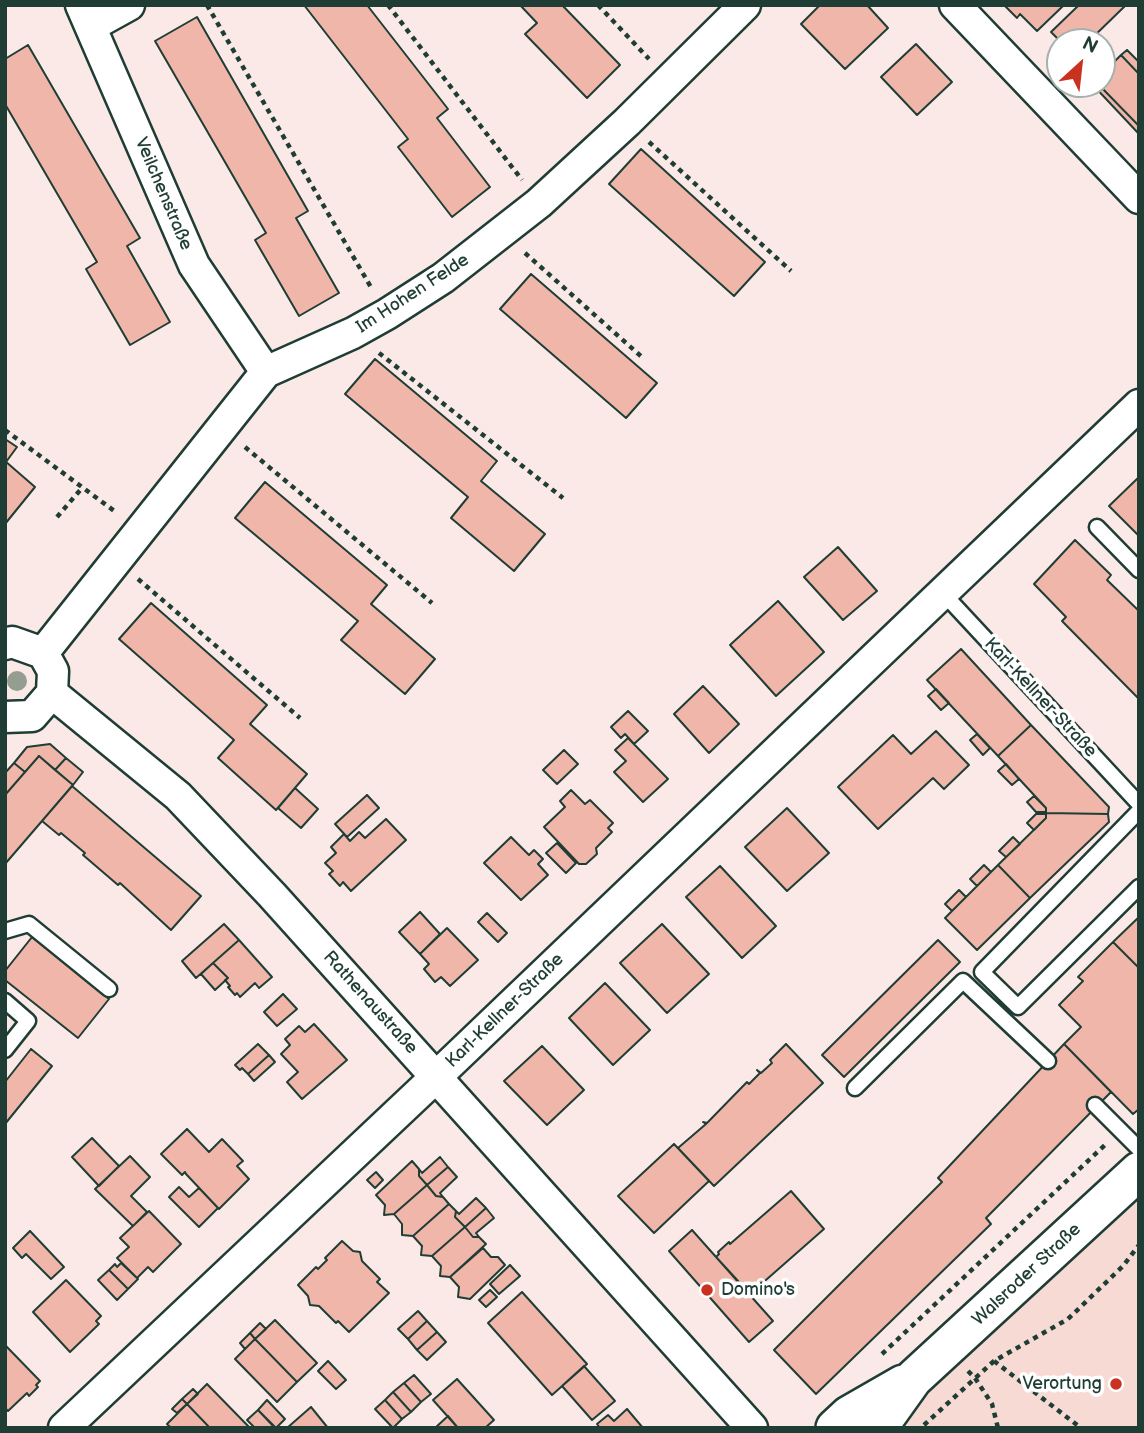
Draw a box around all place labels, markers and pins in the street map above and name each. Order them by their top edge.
place label: Domino's [721,1279,795,1301]
marker: Domino's [699,1282,715,1298]
place label: Verortung [1023,1373,1102,1395]
marker: Verortung [1108,1376,1124,1392]

